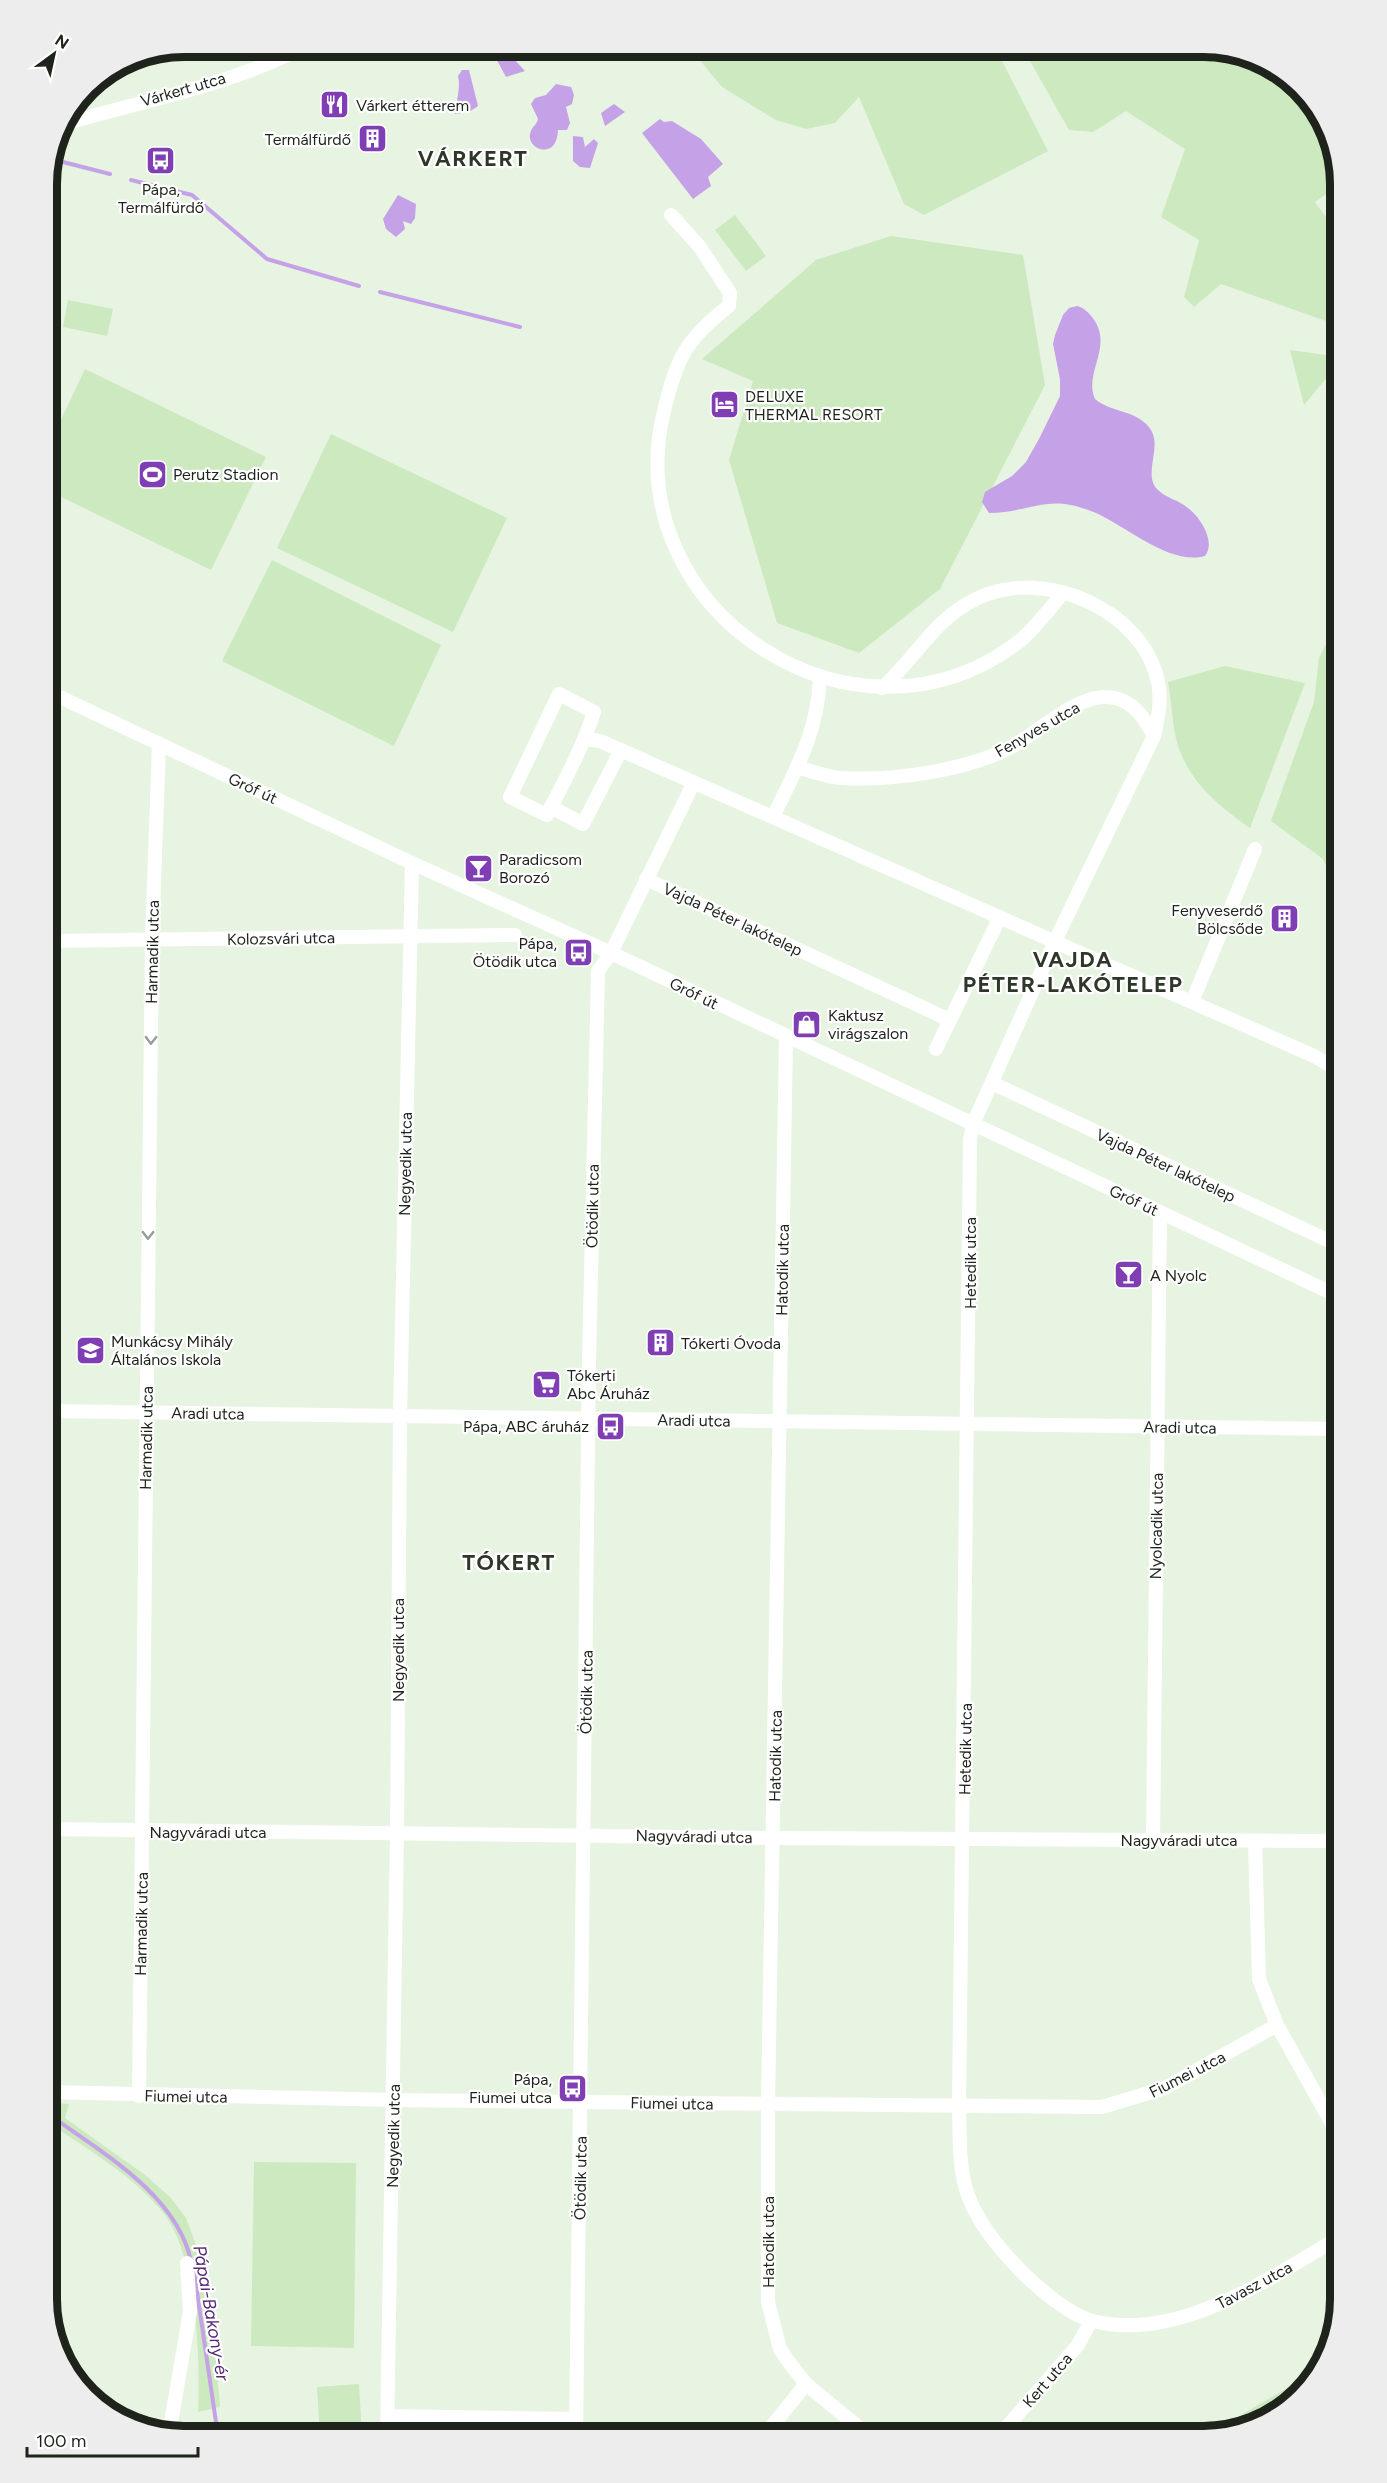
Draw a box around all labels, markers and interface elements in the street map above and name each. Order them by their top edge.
north arrow [24,24,84,84]
text: N [52,31,72,53]
street label: Várkert utca [138,68,228,111]
restaurant icon: Várkert étterem [319,89,351,121]
place label: Várkert étterem [356,96,469,115]
building icon: Termálfürdő [356,123,388,155]
place label: Termálfürdő [265,130,351,149]
bus stop icon: Pápa, Termálfürdő [145,145,177,177]
district label: VÁRKERT [418,145,528,172]
place label: Pápa, Termálfürdő [118,180,204,217]
place label: DELUXE THERMAL RESORT [745,387,883,424]
hotel icon: DELUXE THERMAL RESORT [708,389,740,421]
sports icon: Perutz Stadion [136,458,168,490]
place label: Perutz Stadion [173,465,278,484]
street label: Fenyves utca [992,698,1083,761]
street label: Gróf út [225,769,280,808]
place label: Paradicsom Borozó [499,850,582,887]
bar icon: Paradicsom Borozó [462,852,494,884]
street label: Vajda Péter lakótelep [660,879,805,960]
street label: Harmadik utca [142,900,163,1004]
place label: Fenyveserdő Bölcsőde [1171,901,1263,938]
building icon: Fenyveserdő Bölcsőde [1268,903,1300,935]
street label: Kolozsvári utca [227,928,335,949]
place label: Pápa, Ötödik utca [473,934,557,971]
bus stop icon: Pápa, Ötödik utca [562,936,594,968]
district label: VAJDA PÉTER-LAKÓTELEP [963,946,1183,998]
street label: Gróf út [666,974,721,1013]
place label: Kaktusz virágszalon [828,1006,908,1043]
shop icon: Kaktusz virágszalon [791,1008,823,1040]
one-way arrow [144,1035,157,1044]
street label: Negyedik utca [395,1112,416,1216]
street label: Vajda Péter lakótelep [1093,1125,1238,1206]
street label: Ötödik utca [582,1164,603,1248]
street label: Gróf út [1106,1181,1161,1220]
street label: Hetedik utca [961,1217,980,1309]
street label: Hatodik utca [772,1224,793,1316]
one-way arrow [142,1230,155,1239]
bar icon: A Nyolc [1113,1259,1145,1291]
place label: A Nyolc [1150,1266,1207,1285]
building icon: Tókerti Óvoda [644,1327,676,1359]
place label: Munkácsy Mihály Általános Iskola [111,1332,233,1369]
school or university icon: Munkácsy Mihály Általános Iskola [74,1334,106,1366]
place label: Tókerti Óvoda [681,1334,781,1353]
place label: Tókerti Abc Áruház [567,1366,650,1403]
supermarket icon: Tókerti Abc Áruház [530,1368,562,1400]
street label: Harmadik utca [136,1386,157,1490]
street label: Aradi utca [171,1403,245,1424]
bus stop icon: Pápa, ABC áruház [594,1410,626,1442]
street label: Aradi utca [657,1410,731,1431]
place label: Pápa, ABC áruház [463,1417,589,1436]
street label: Aradi utca [1143,1417,1217,1438]
street label: Nyolcadik utca [1146,1472,1167,1580]
district label: TÓKERT [462,1549,556,1576]
street label: Negyedik utca [389,1598,408,1702]
street label: Ötödik utca [576,1650,597,1734]
street label: Hetedik utca [955,1703,976,1795]
street label: Hatodik utca [765,1710,786,1802]
street label: Nagyváradi utca [150,1823,267,1842]
street label: Nagyváradi utca [635,1826,753,1847]
street label: Nagyváradi utca [1121,1831,1238,1850]
street label: Harmadik utca [131,1872,152,1976]
street label: Fiumei utca [1146,2047,1229,2102]
place label: Pápa, Fiumei utca [469,2070,552,2107]
bus stop icon: Pápa, Fiumei utca [557,2072,589,2104]
street label: Negyedik utca [383,2084,404,2188]
street label: Fiumei utca [144,2086,228,2107]
street label: Fiumei utca [630,2093,714,2114]
street label: Ötödik utca [570,2136,591,2220]
street label: Hatodik utca [759,2196,778,2288]
water label: Pápai-Bakony-ér [188,2244,234,2383]
street label: Tavasz utca [1213,2258,1295,2313]
street label: Kert utca [1019,2349,1076,2411]
scale bar [27,2420,198,2458]
text: 100 m [36,2430,86,2452]

